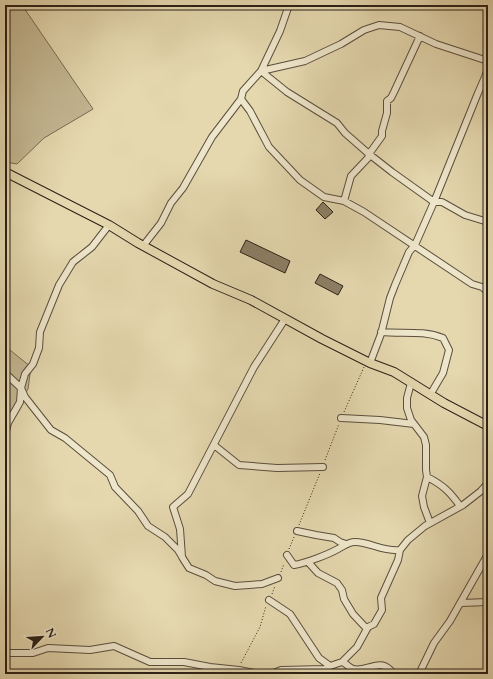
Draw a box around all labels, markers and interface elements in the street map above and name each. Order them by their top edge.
north arrow [22,617,62,657]
text: N [42,625,60,641]

